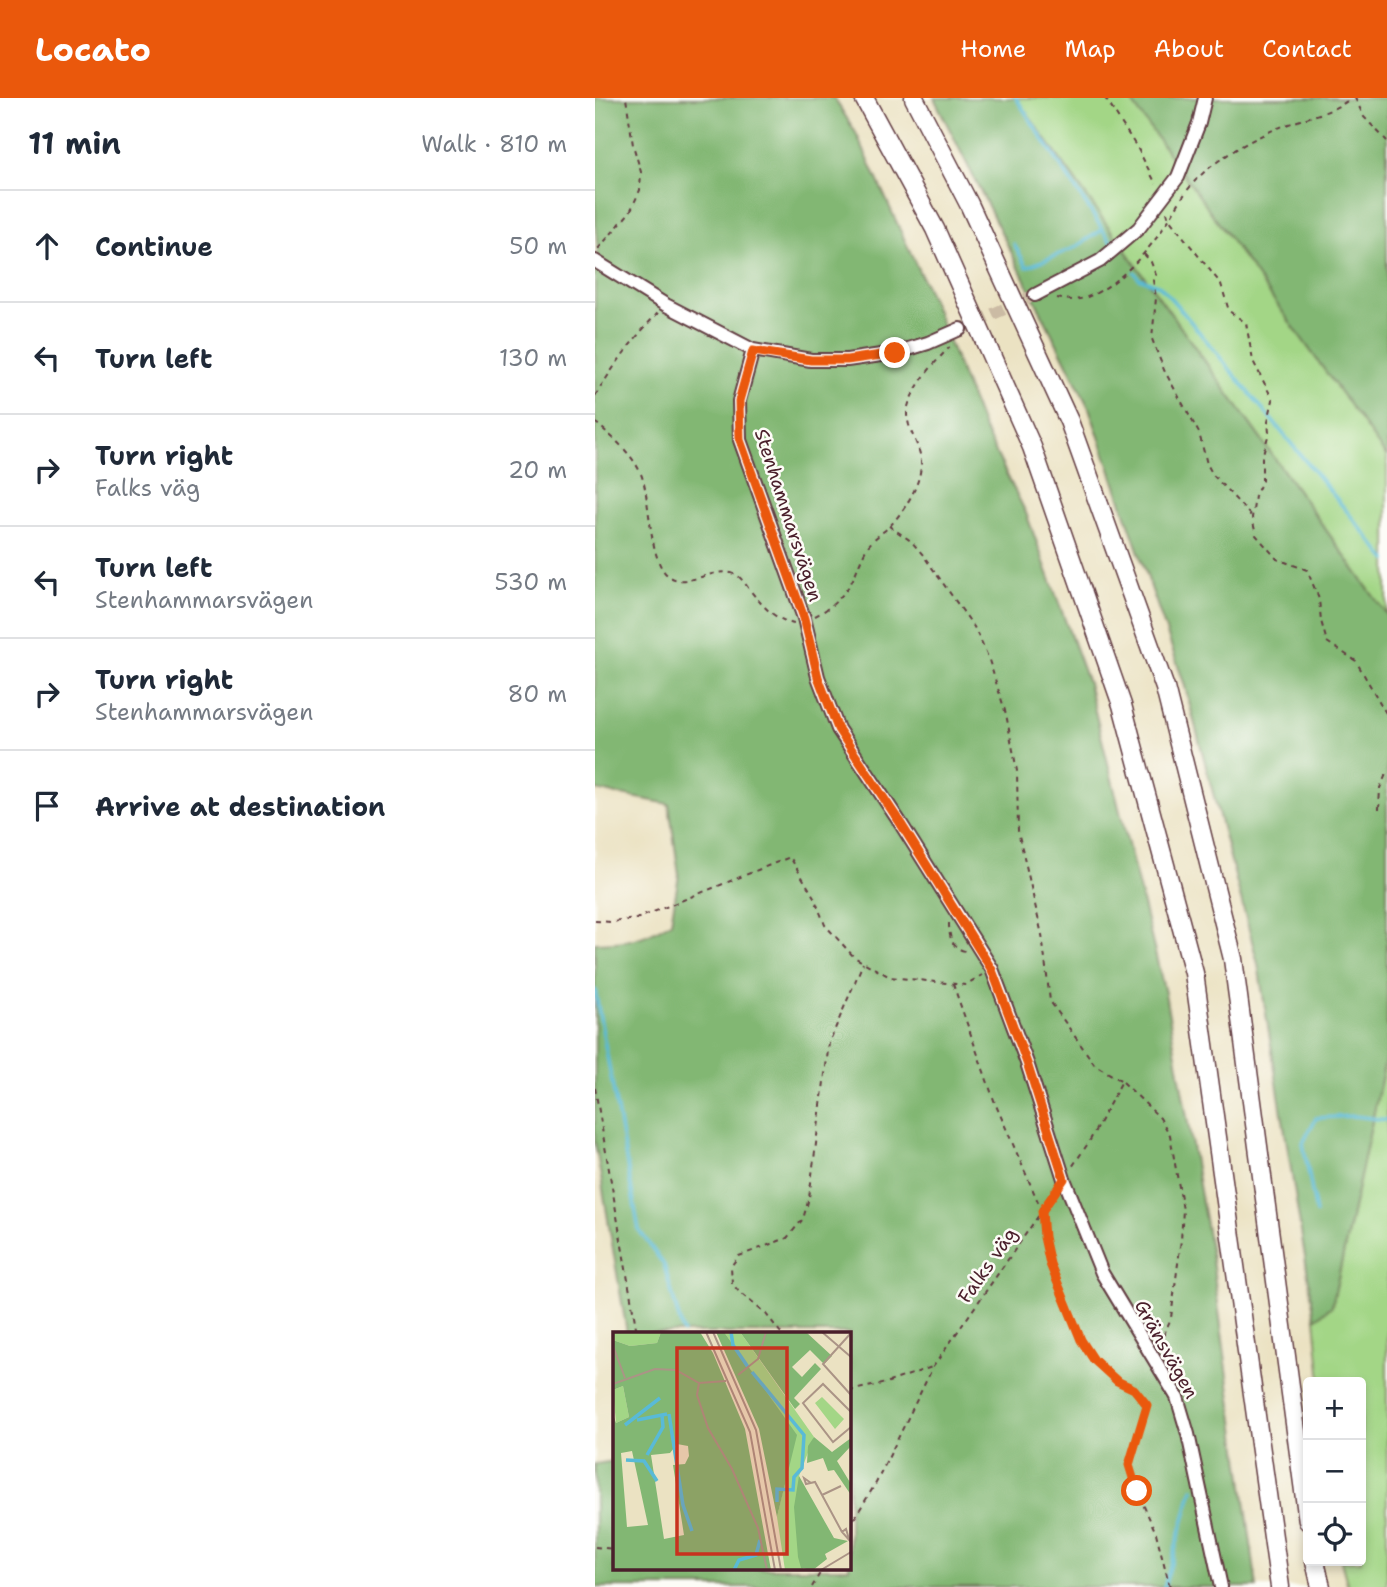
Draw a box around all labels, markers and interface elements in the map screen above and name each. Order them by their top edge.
text: Locato [35,27,151,72]
text: Home [960,33,1026,65]
text: Map [1064,33,1116,65]
text: About [1154,33,1224,65]
text: Contact [1262,33,1352,65]
text: 11 min [28,123,121,164]
text: Walk · 810 m [421,129,567,159]
icon: ahead [28,227,66,265]
text: Continue [95,229,213,264]
text: 50 m [509,231,567,261]
route end [879,337,910,368]
icon: left [28,339,66,377]
text: Turn left [95,341,212,376]
text: 130 m [499,343,567,373]
street label: Stenhammarsvägen [749,426,828,605]
text: Turn right [95,438,233,473]
icon: right [28,451,66,489]
text: 20 m [508,455,567,485]
text: Falks väg [95,473,200,503]
text: Turn left [95,550,212,585]
icon: left [28,563,66,601]
text: 530 m [495,567,567,597]
text: Stenhammarsvägen [95,585,313,615]
text: Turn right [95,662,233,697]
icon: right [28,675,66,713]
text: 80 m [508,679,567,709]
text: Stenhammarsvägen [95,697,313,727]
icon: arrive [28,787,66,825]
text: Arrive at destination [95,789,385,824]
street label: Falks väg [952,1223,1023,1308]
street label: Gränsvägen [1129,1295,1204,1403]
inset map [613,1332,851,1570]
map controls [1303,1377,1366,1566]
button: + [1303,1377,1366,1440]
button: − [1303,1440,1366,1503]
route start [1121,1475,1152,1506]
button: locate [1303,1503,1366,1566]

